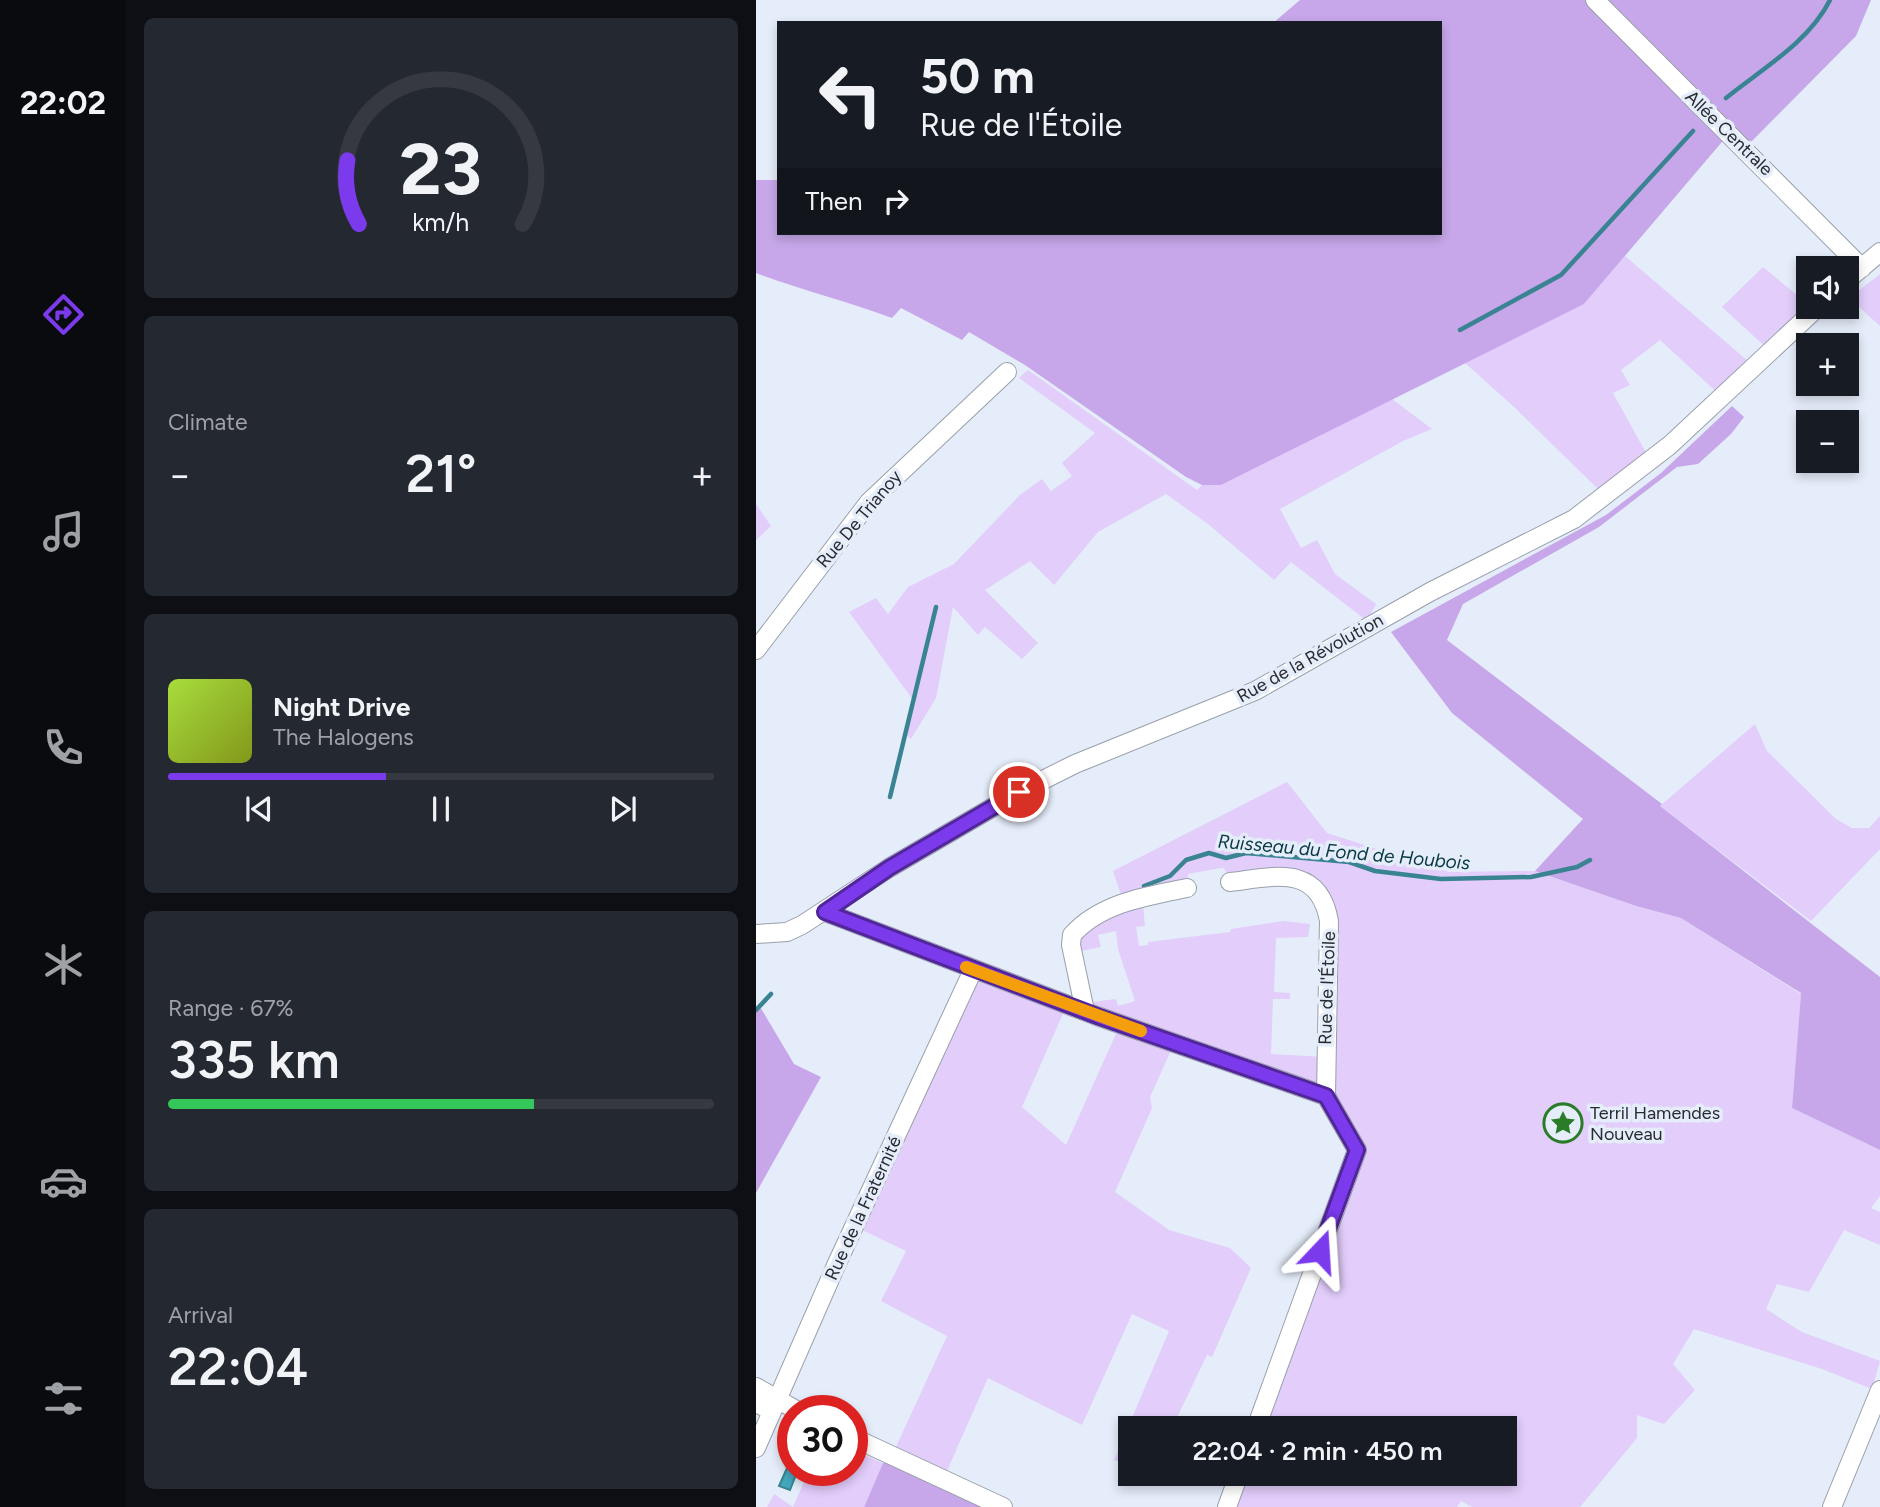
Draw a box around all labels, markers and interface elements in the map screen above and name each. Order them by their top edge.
text: 50 m [920,46,1035,105]
icon: left [805,49,896,140]
text: 22:02 [20,84,106,122]
street label: Allée Centrale [1681,86,1777,180]
text: Rue de l'Étoile [920,106,1122,144]
text: 23 [400,125,482,212]
icon: right [877,182,915,220]
text: Then [805,185,863,217]
text: km/h [412,207,470,237]
map controls [1796,256,1859,473]
button: sound [1796,256,1859,319]
icon: directions [39,290,88,339]
button: + [1796,333,1859,396]
text: Climate [168,408,247,436]
button: − [1796,410,1859,473]
text: 21° [406,443,476,505]
text: − [168,452,192,498]
text: + [690,452,714,498]
street label: Rue De Trianoy [812,465,906,572]
icon: music [39,507,88,556]
street label: Rue de la Révolution [1233,609,1387,707]
text: Night Drive [273,691,410,723]
icon: phone [39,723,88,772]
text: The Halogens [273,723,414,751]
pin [989,762,1049,822]
icon: arrive [1000,773,1038,811]
icon: previous [240,790,278,828]
icon: pause [422,790,460,828]
icon: next [604,790,642,828]
water label: Ruisseau du Fond de Houbois [1217,829,1471,875]
street label: Rue de l'Étoile [1314,931,1340,1045]
icon: climate [39,940,88,989]
text: Range · 67% [168,994,294,1022]
text: 335 km [168,1029,340,1091]
place icon: Terril Hamendes Nouveau [1542,1102,1584,1144]
place label: Terril Hamendes Nouveau [1590,1102,1720,1145]
street label: Rue de la Fraternité [820,1132,906,1284]
icon: car [39,1157,88,1206]
position arrow [1283,1214,1357,1288]
text: Arrival [168,1301,233,1329]
text: 22:04 [168,1336,308,1398]
icon: filters [39,1374,88,1423]
speed limit sign: 30 [777,1395,868,1486]
text: 22:04 · 2 min · 450 m [1192,1435,1443,1467]

